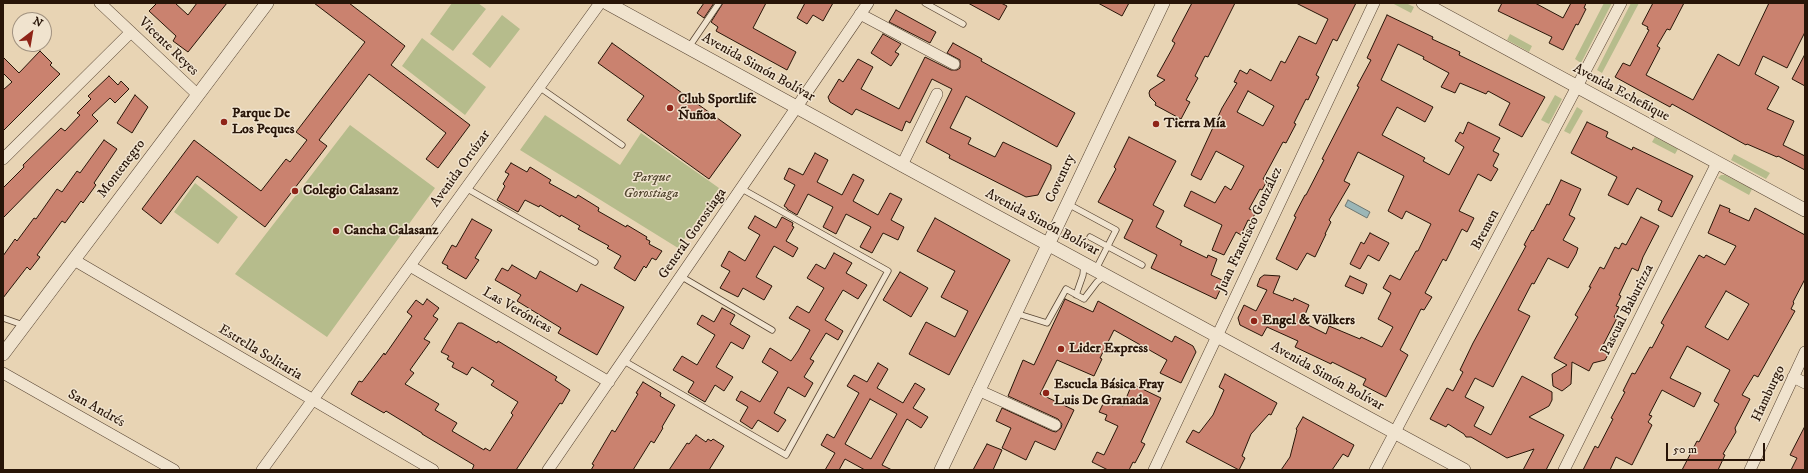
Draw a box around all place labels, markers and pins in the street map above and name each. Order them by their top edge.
place label: Club Sportlife Ñuñoa [678,92,757,124]
marker: Club Sportlife Ñuñoa [665,103,675,113]
place label: Parque De Los Peques [232,106,294,138]
place label: Tierra Mía [1164,116,1226,132]
marker: Parque De Los Peques [219,117,229,127]
marker: Tierra Mía [1151,119,1161,129]
place label: Colegio Calasanz [303,183,399,199]
marker: Colegio Calasanz [290,186,300,196]
place label: Cancha Calasanz [344,223,438,239]
marker: Cancha Calasanz [331,226,341,236]
place label: Engel & Völkers [1262,313,1355,329]
marker: Engel & Völkers [1249,316,1259,326]
place label: Lider Express [1069,341,1148,357]
marker: Lider Express [1056,344,1066,354]
place label: Escuela Básica Fray Luis De Granada [1054,377,1164,410]
marker: Escuela Básica Fray Luis De Granada [1041,388,1051,398]

